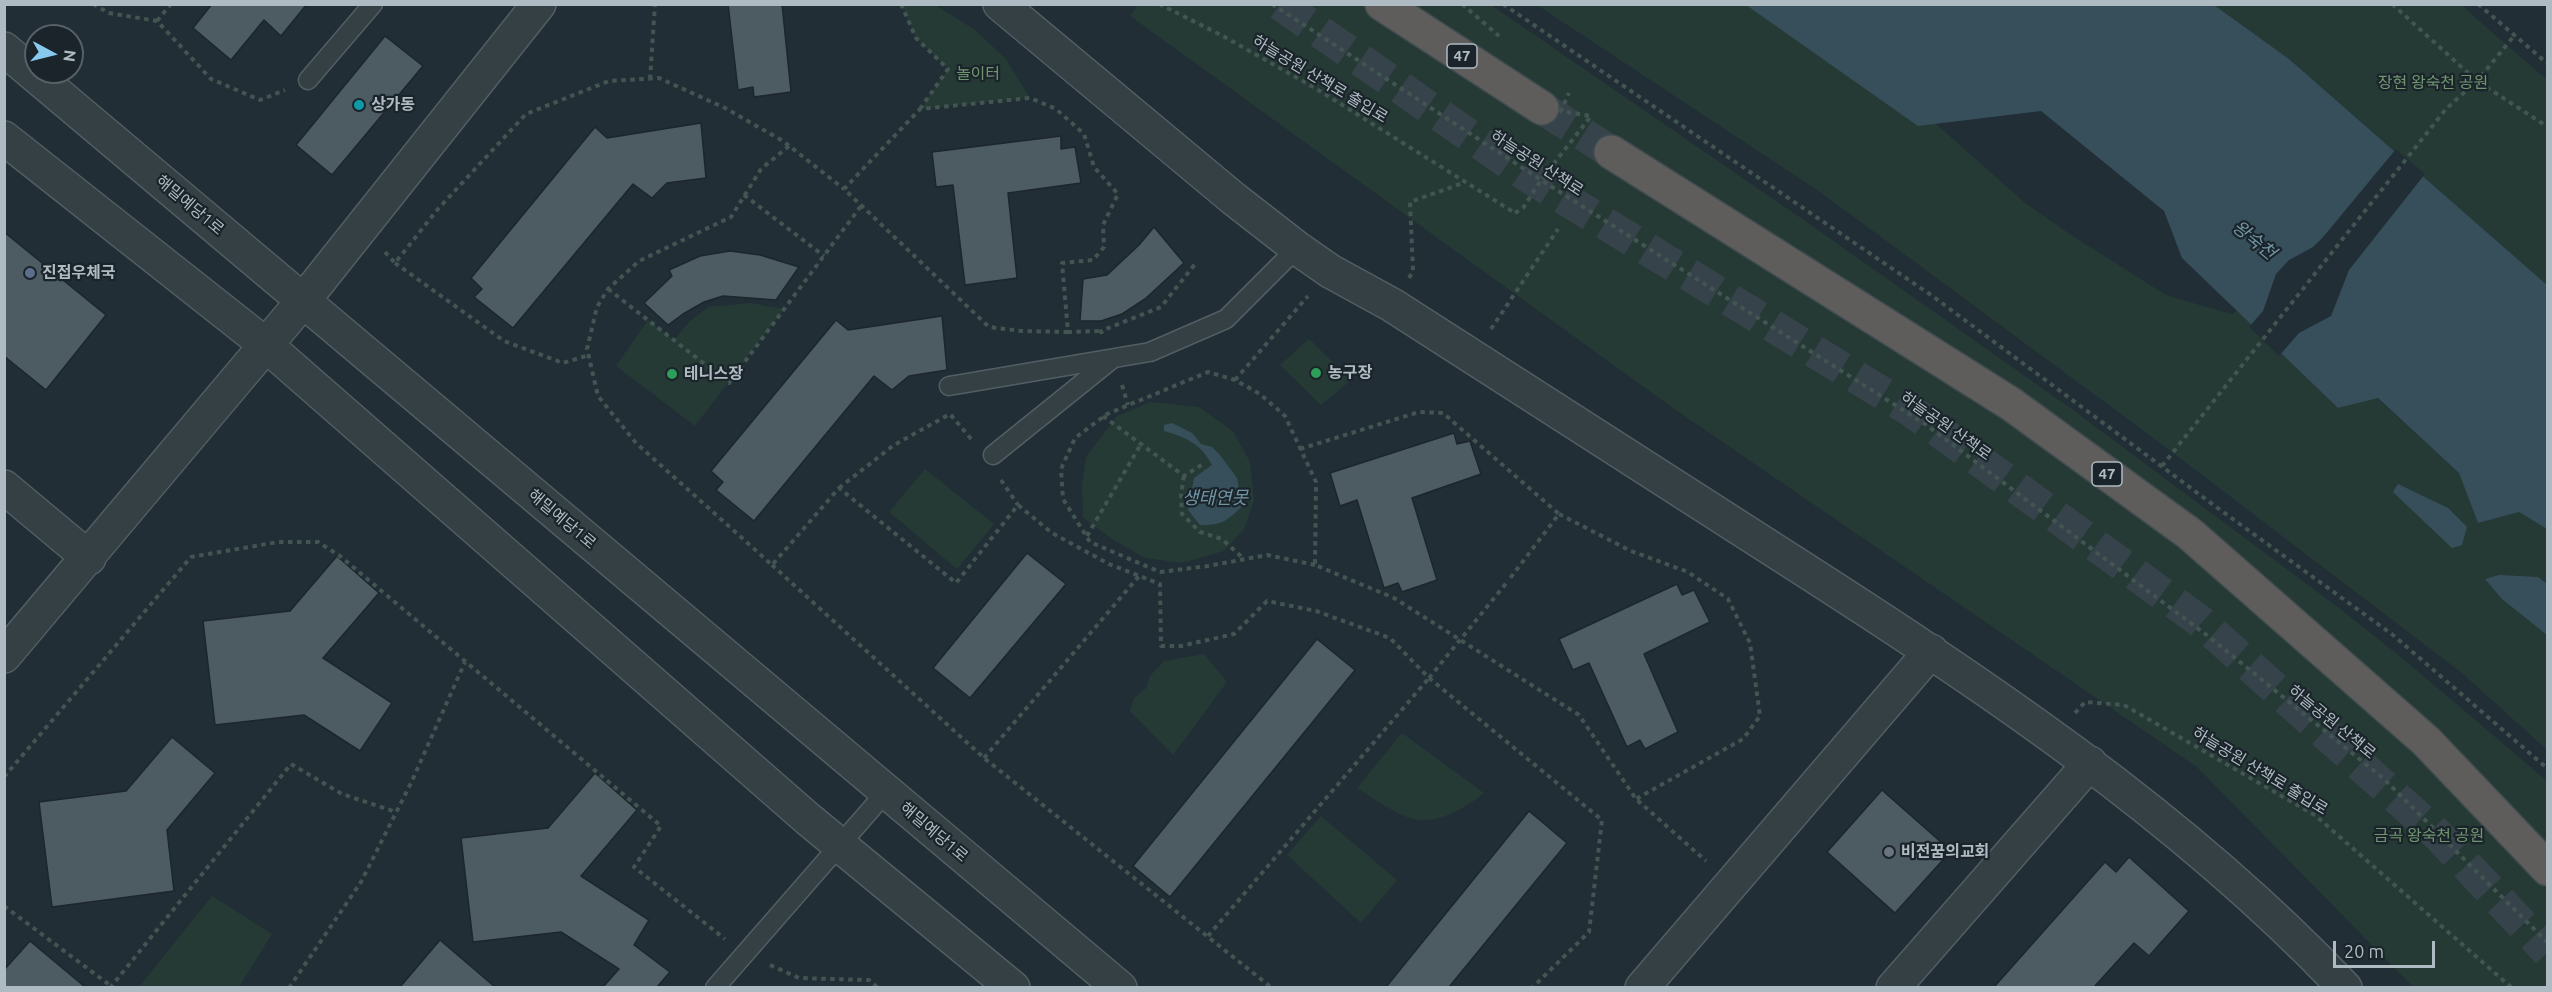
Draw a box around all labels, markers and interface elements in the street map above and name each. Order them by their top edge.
north arrow [24,24,84,84]
street label: 하늘공원 산책로 출입로 [1249,31,1391,127]
road number: 47 [1447,44,1477,68]
text: N [60,49,80,63]
park label: 놀이터 [956,64,1000,84]
park label: 장현 왕숙천 공원 [2378,73,2488,93]
place label: 상가동 [371,95,415,115]
marker: 상가동 [352,98,366,112]
street label: 하늘공원 산책로 [1487,126,1587,200]
street label: 해밀예당1로 [152,171,228,239]
water label: 왕숙천 [2228,216,2280,264]
place label: 진접우체국 [42,263,116,283]
marker: 진접우체국 [23,266,37,280]
place label: 농구장 [1328,363,1372,383]
place label: 테니스장 [684,364,743,384]
marker: 농구장 [1309,366,1323,380]
marker: 테니스장 [665,367,679,381]
street label: 하늘공원 산책로 [1897,388,1995,464]
road number: 47 [2092,462,2122,486]
street label: 해밀예당1로 [524,485,600,553]
water label: 생태연못 [1182,487,1248,509]
street label: 하늘공원 산책로 [2284,681,2380,763]
street label: 하늘공원 산책로 출입로 [2189,723,2331,819]
street label: 해밀예당1로 [896,798,972,866]
park label: 금곡 왕숙천 공원 [2374,826,2484,846]
place label: 비전꿈의교회 [1901,842,1989,862]
marker: 비전꿈의교회 [1882,845,1896,859]
scale bar [2336,929,2438,967]
text: 20 m [2344,941,2384,961]

